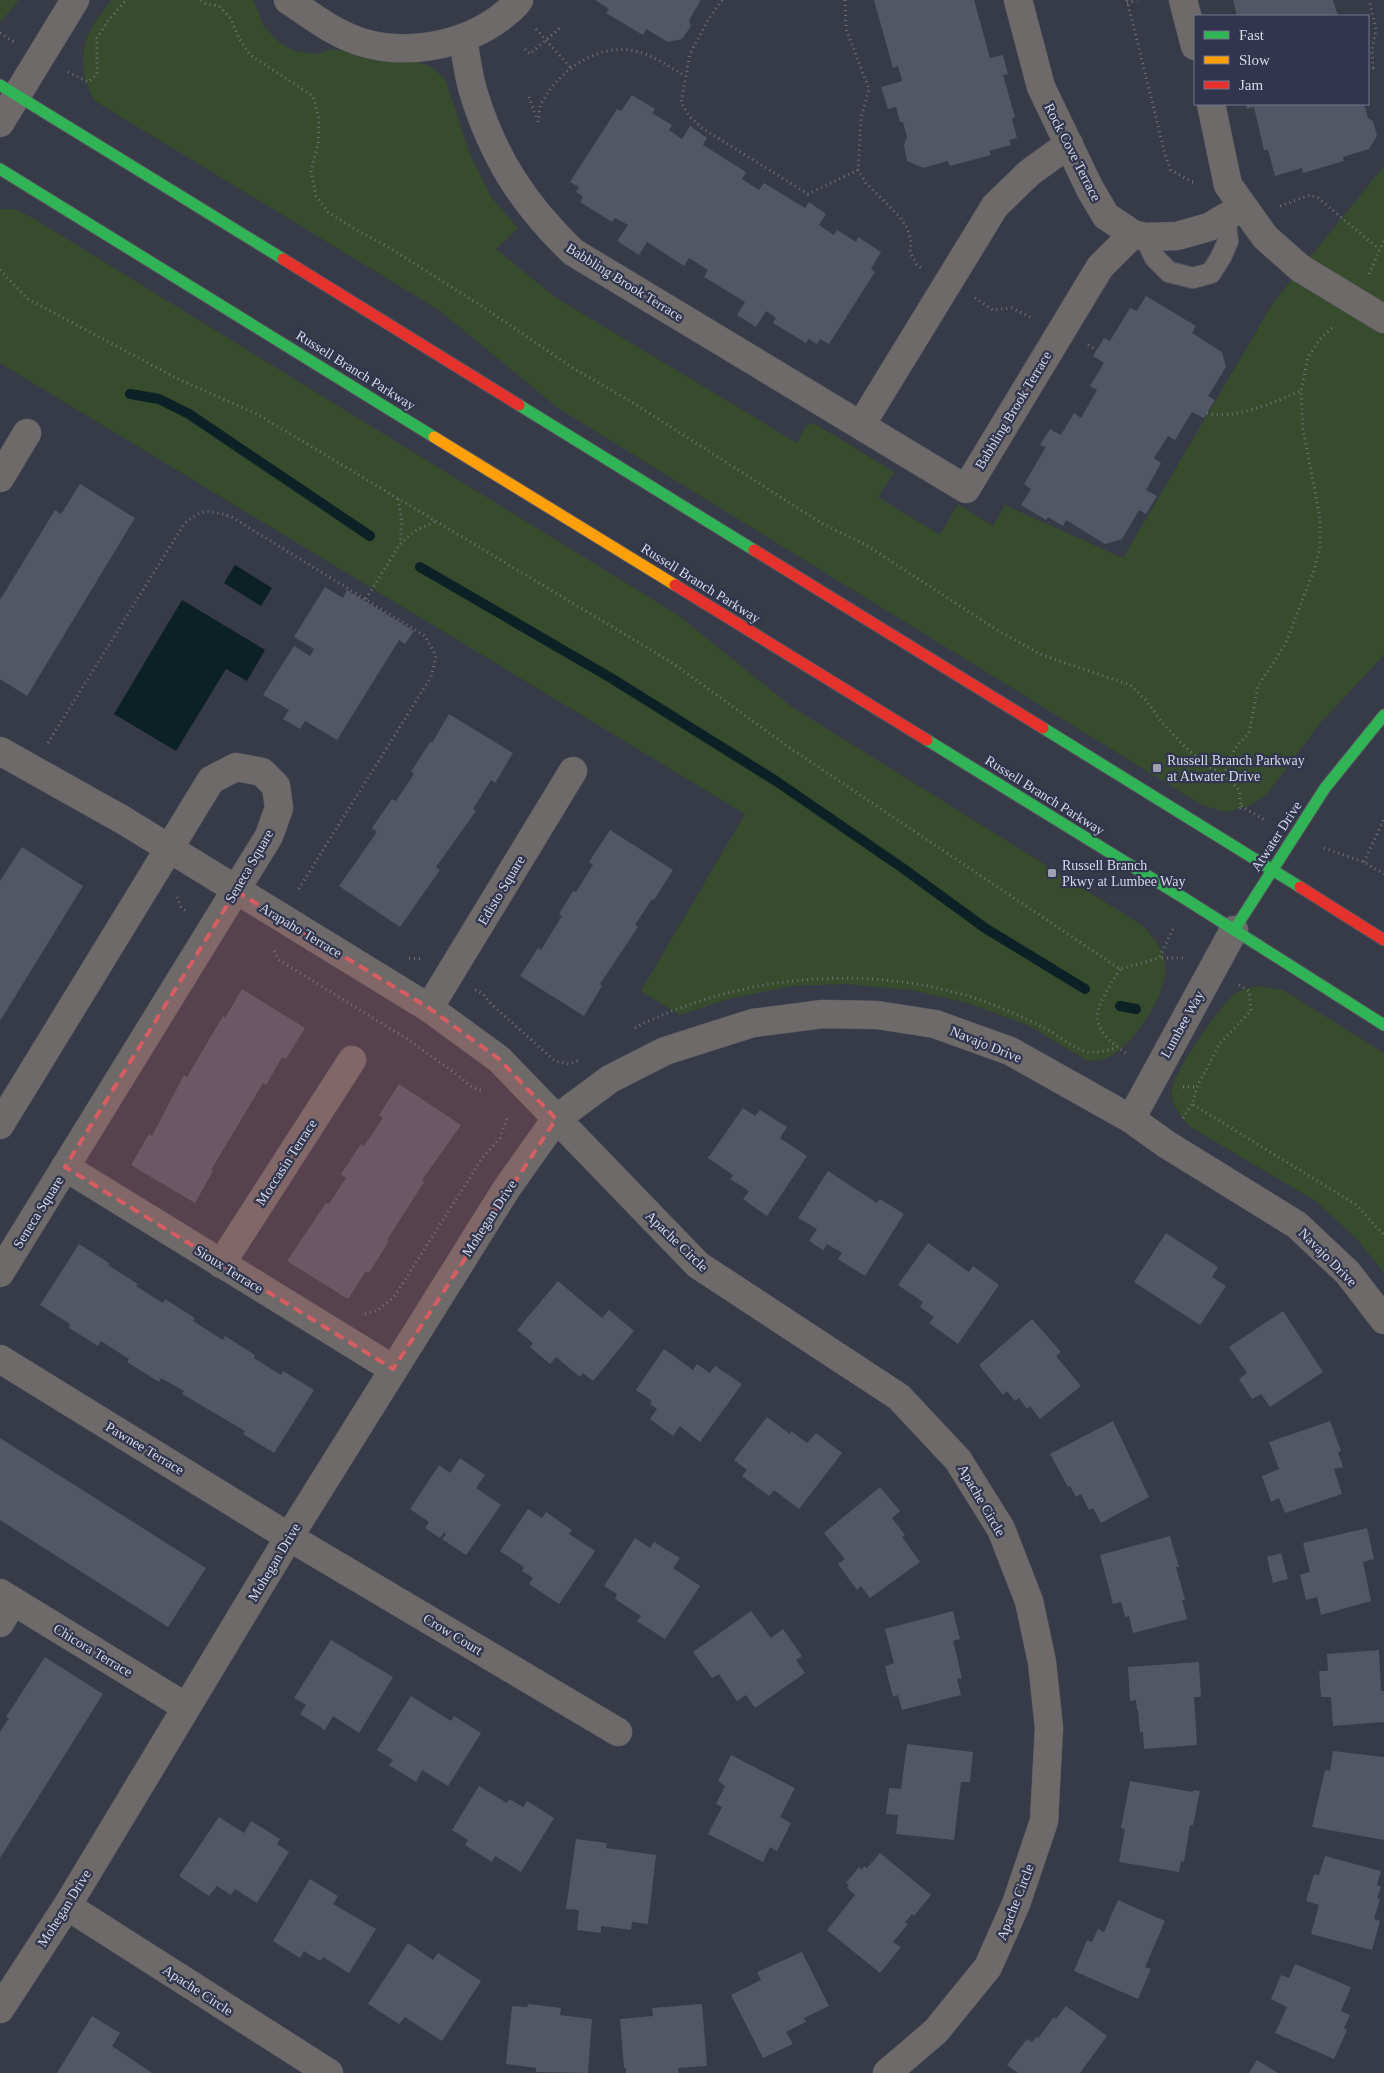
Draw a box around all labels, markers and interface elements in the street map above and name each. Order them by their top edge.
legend [1194,15,1369,105]
text: Fast [1239,27,1265,43]
text: Slow [1239,52,1270,68]
text: Jam [1239,77,1263,93]
street label: Rock Cove Terrace [1041,101,1104,204]
street label: Babbling Brook Terrace [564,240,686,325]
street label: Russell Branch Parkway [293,328,418,413]
street label: Babbling Brook Terrace [972,349,1055,472]
street label: Russell Branch Parkway [638,541,763,626]
street label: Russell Branch Parkway [982,753,1107,838]
place label: Russell Branch Parkway at Atwater Drive [1167,753,1305,784]
marker: Russell Branch Parkway at Atwater Drive [1151,762,1163,774]
street label: Atwater Drive [1248,798,1305,874]
street label: Seneca Square [222,827,276,906]
street label: Edisto Square [475,853,528,928]
place label: Russell Branch Pkwy at Lumbee Way [1062,858,1185,889]
marker: Russell Branch Pkwy at Lumbee Way [1046,867,1058,879]
street label: Arapaho Terrace [257,900,345,961]
street label: Lumbee Way [1158,988,1207,1060]
street label: Navajo Drive [948,1023,1024,1066]
street label: Moccasin Terrace [253,1116,320,1208]
street label: Seneca Square [10,1174,67,1251]
street label: Mohegan Drive [459,1177,520,1259]
street label: Apache Circle [643,1208,711,1275]
street label: Navajo Drive [1296,1225,1360,1289]
street label: Sioux Terrace [192,1242,266,1296]
street label: Pawnee Terrace [103,1419,187,1478]
street label: Apache Circle [955,1462,1008,1539]
street label: Mohegan Drive [245,1521,304,1604]
street label: Crow Court [420,1611,485,1658]
street label: Chicora Terrace [51,1621,135,1680]
street label: Apache Circle [994,1862,1037,1942]
street label: Mohegan Drive [35,1867,94,1950]
street label: Apache Circle [160,1962,236,2019]

